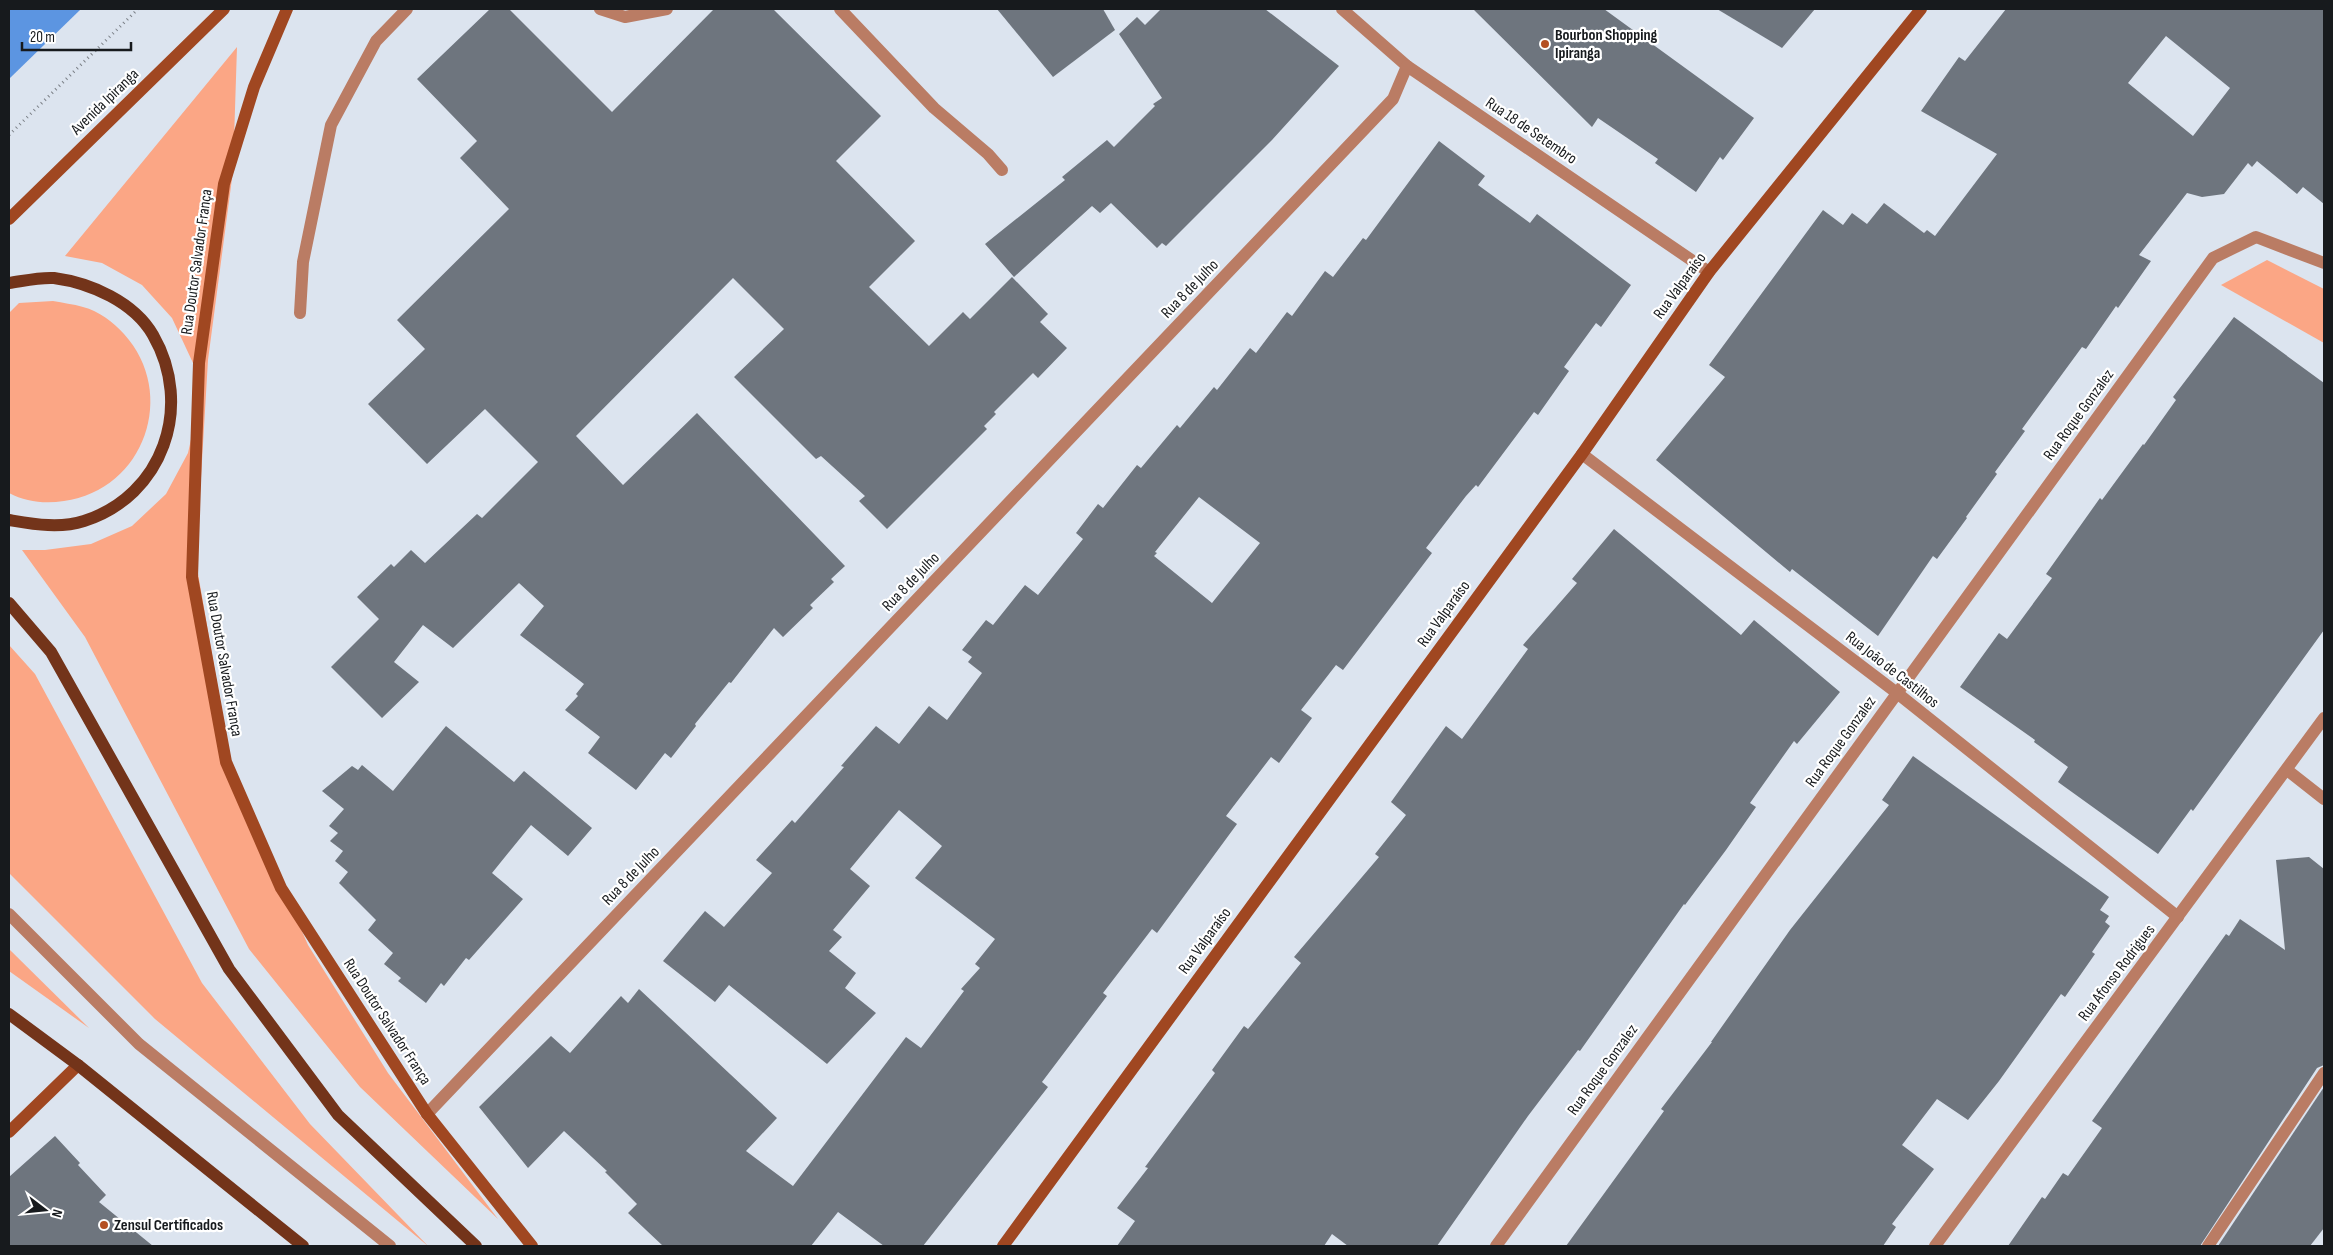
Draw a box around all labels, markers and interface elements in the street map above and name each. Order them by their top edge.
scale bar [22,20,131,52]
place label: Bourbon Shopping Ipiranga [1555,26,1658,63]
text: 20 m [30,28,55,47]
marker: Bourbon Shopping Ipiranga [1539,38,1551,50]
street label: Avenida Ipiranga [66,65,143,140]
street label: Rua 18 de Setembro [1482,94,1580,168]
street label: Rua Doutor Salvador França [177,188,217,336]
street label: Rua Valparaíso [1650,249,1710,323]
street label: Rua 8 de Julho [1157,256,1223,322]
street label: Rua Roque Gonzalez [2040,366,2118,464]
street label: Rua 8 de Julho [878,549,944,615]
street label: Rua Valparaíso [1414,577,1474,651]
street label: Rua Doutor Salvador França [202,590,246,738]
street label: Rua João de Castilhos [1842,628,1943,712]
street label: Rua Roque Gonzalez [1802,693,1880,791]
street label: Rua 8 de Julho [598,843,664,909]
street label: Rua Valparaíso [1175,904,1235,978]
street label: Rua Afonso Rodrigues [2075,921,2160,1025]
street label: Rua Doutor Salvador França [339,955,435,1089]
street label: Rua Roque Gonzalez [1564,1021,1642,1119]
north arrow [20,1185,70,1235]
text: N [48,1208,66,1219]
place label: Zensul Certificados [114,1216,223,1235]
marker: Zensul Certificados [98,1219,110,1231]

